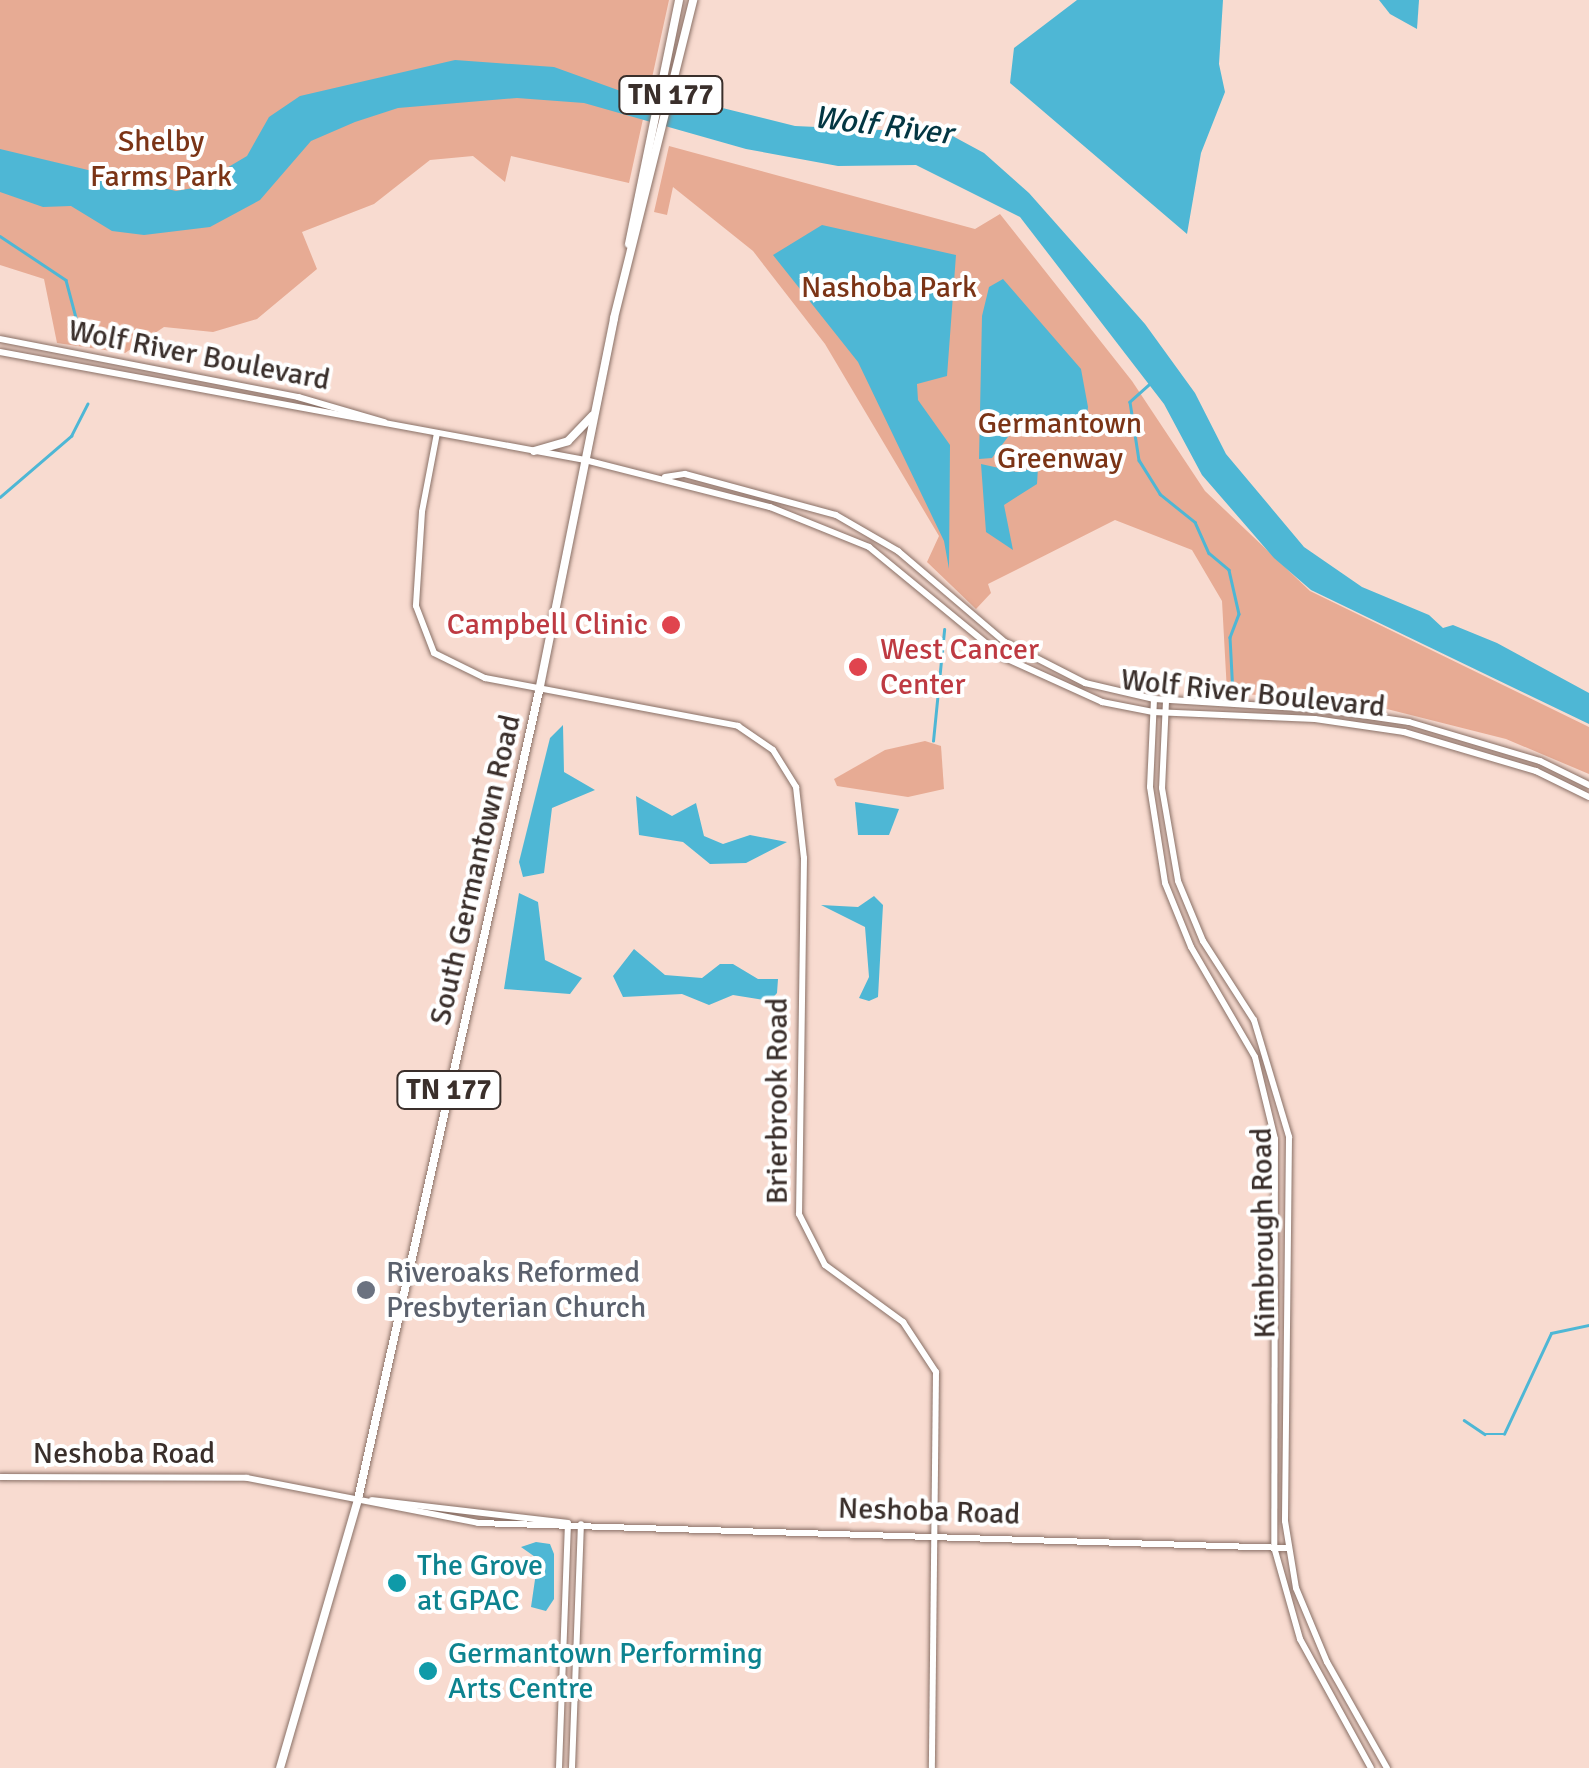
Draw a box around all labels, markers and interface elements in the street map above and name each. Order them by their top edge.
road number: TN 177 [616,72,726,118]
water label: Wolf River [812,98,954,154]
park label: Shelby Farms Park [90,124,232,194]
park label: Nashoba Park [801,270,977,306]
street label: Wolf River Boulevard [65,313,333,399]
park label: Germantown Greenway [978,406,1142,476]
place label: Campbell Clinic [447,607,648,643]
marker: Campbell Clinic [658,612,684,638]
place label: West Cancer Center [880,632,1039,702]
marker: West Cancer Center [845,654,871,680]
street label: Wolf River Boulevard [1119,662,1387,726]
street label: South Germantown Road [423,711,529,1029]
street label: Brierbrook Road [760,998,796,1204]
road number: TN 177 [394,1067,504,1113]
street label: Kimbrough Road [1244,1127,1284,1339]
place label: Riveroaks Reformed Presbyterian Church [386,1255,646,1326]
marker: Riveroaks Reformed Presbyterian Church [355,1279,377,1301]
street label: Neshoba Road [33,1436,215,1472]
street label: Neshoba Road [837,1491,1021,1533]
place label: The Grove at GPAC [417,1548,543,1618]
marker: The Grove at GPAC [386,1572,408,1594]
place label: Germantown Performing Arts Centre [448,1636,763,1706]
marker: Germantown Performing Arts Centre [417,1660,439,1682]

